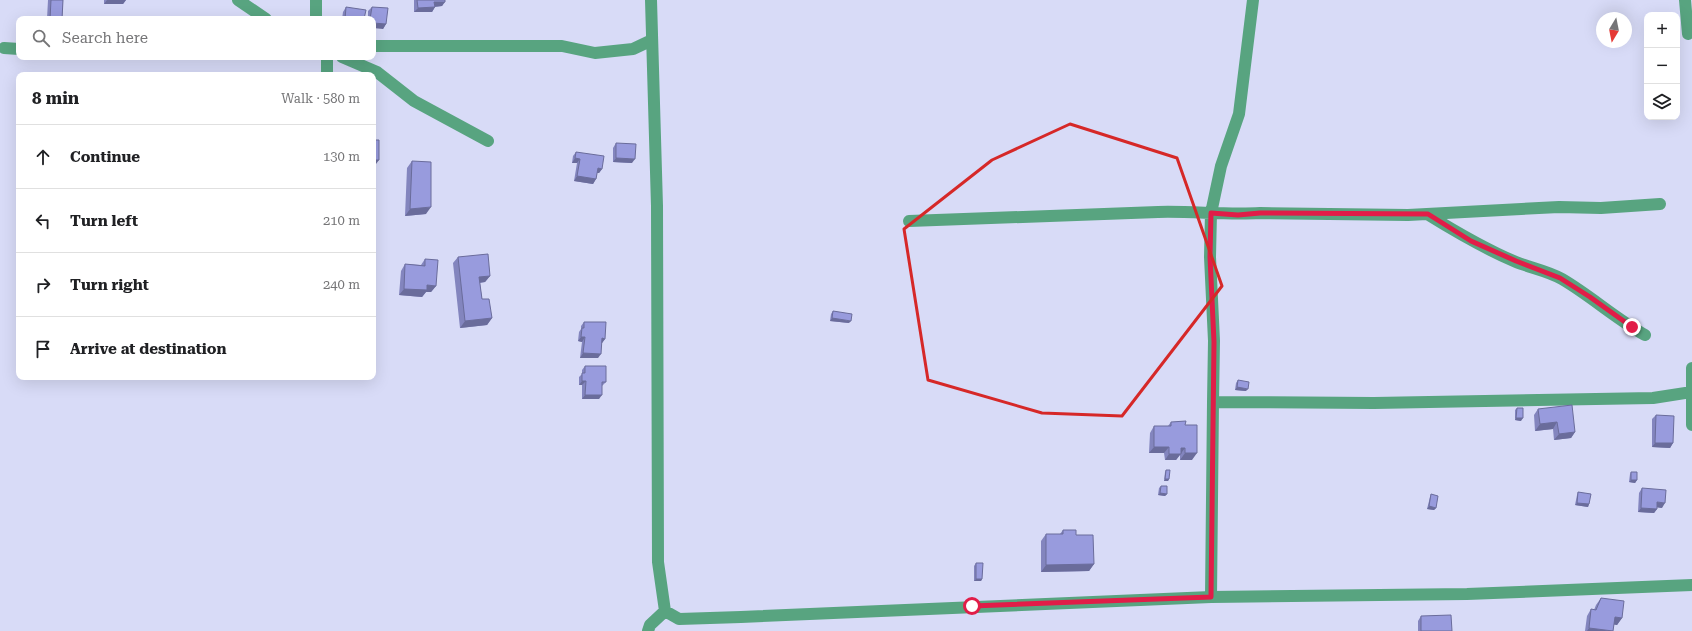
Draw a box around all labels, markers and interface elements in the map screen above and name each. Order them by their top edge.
north arrow [1596,12,1632,48]
map controls [1644,12,1680,120]
button: + [1644,12,1680,48]
search box [16,16,376,60]
icon: search [30,27,52,49]
text: Search here [62,29,148,47]
button: − [1644,48,1680,84]
button: layers [1644,84,1680,120]
text: 8 min [32,88,79,108]
text: Walk · 580 m [281,91,360,106]
icon: ahead [32,146,54,168]
text: Continue [70,148,140,166]
text: 130 m [323,149,360,164]
icon: left [32,210,54,232]
text: Turn left [70,212,138,230]
text: 210 m [323,213,360,228]
icon: right [32,274,54,296]
text: Turn right [70,276,149,294]
text: 240 m [323,277,360,292]
route end [1623,318,1641,336]
icon: arrive [32,338,54,360]
text: Arrive at destination [70,340,226,358]
route start [963,597,981,615]

